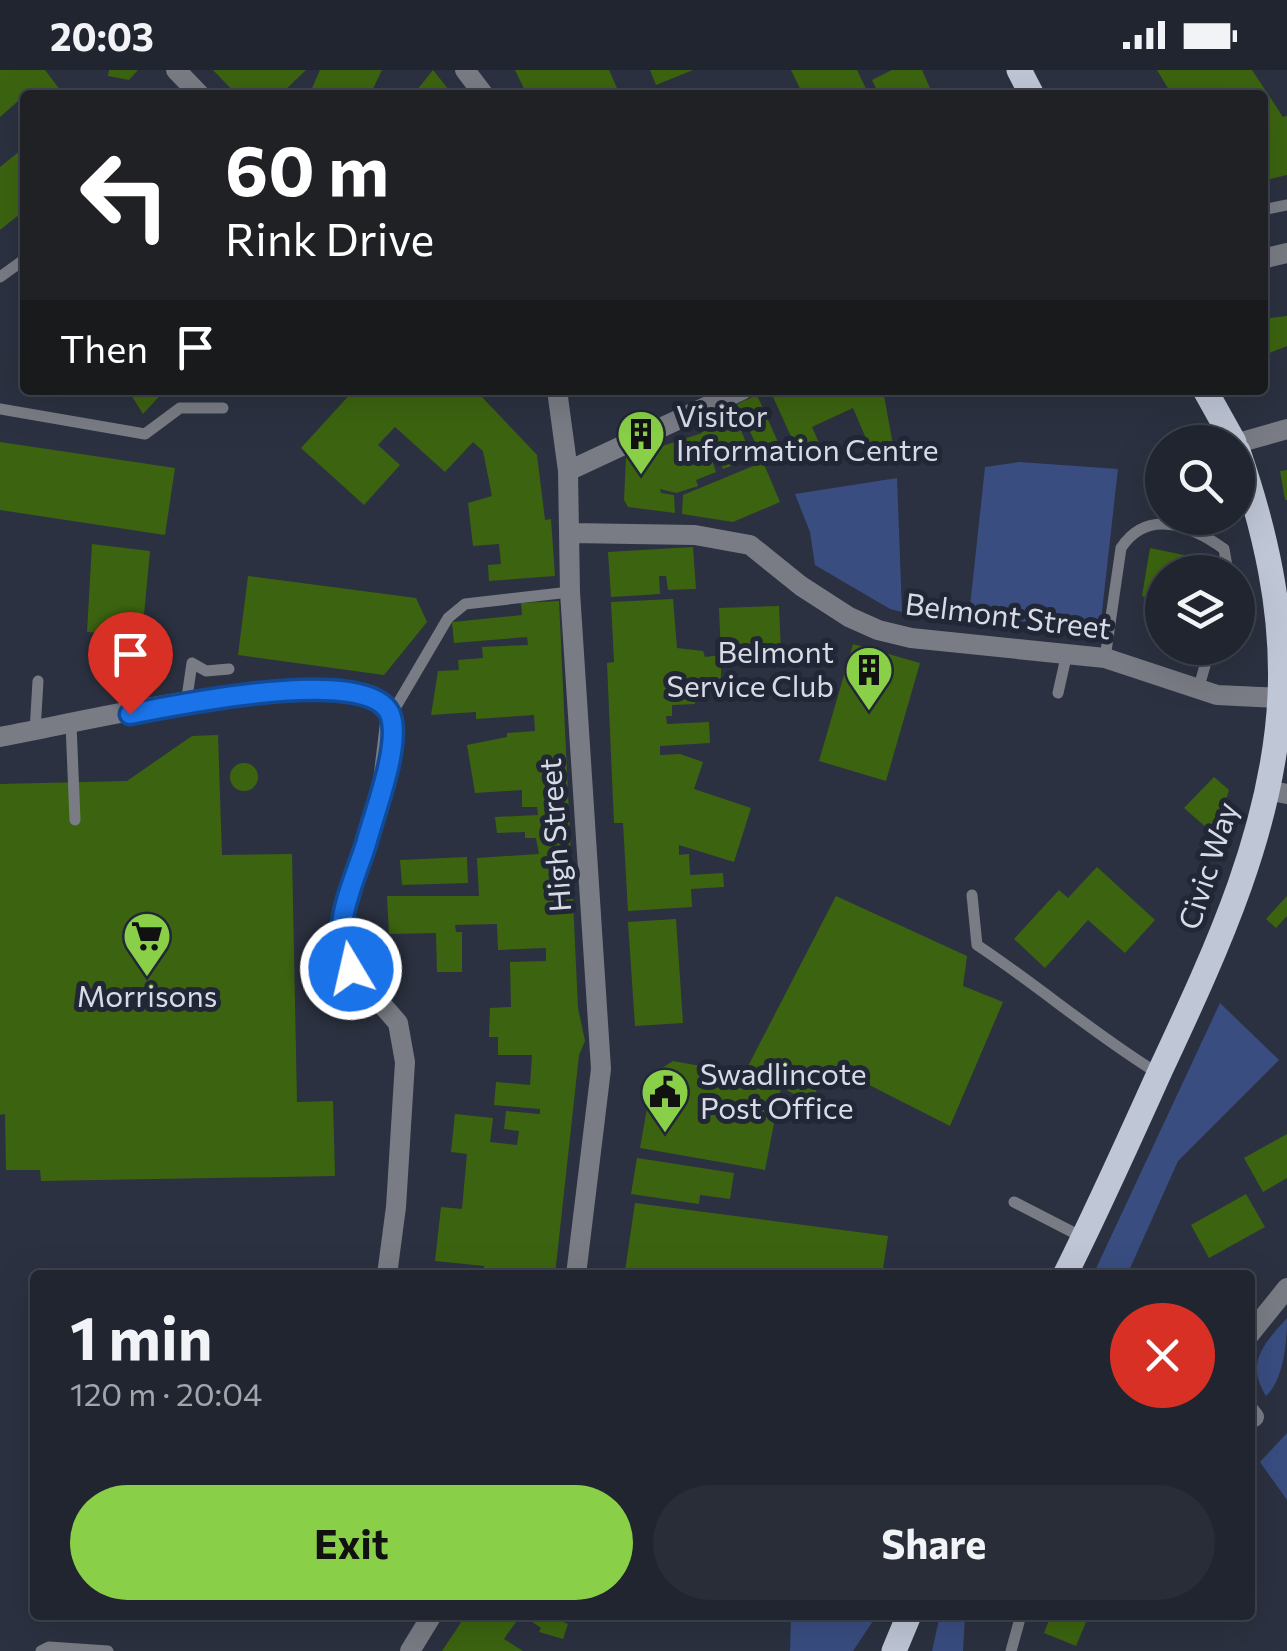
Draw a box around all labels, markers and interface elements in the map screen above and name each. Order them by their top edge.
text: 20:03 [50,12,154,59]
text: 60 m [225,125,389,210]
icon: left [60,130,190,260]
text: Rink Drive [225,210,434,265]
icon: arrive [168,320,223,375]
text: Then [60,324,148,371]
place label: Visitor Information Centre [676,396,939,467]
building icon: Visitor Information Centre [615,408,667,476]
map controls [1145,425,1255,665]
button: search [1145,425,1255,535]
button: layers [1145,555,1255,665]
street label: Belmont Street [903,584,1113,645]
pin [88,612,173,715]
icon: arrive [103,627,158,682]
place label: Belmont Service Club [666,632,834,703]
building icon: Belmont Service Club [843,644,895,712]
street label: High Street [530,757,577,913]
street label: Civic Way [1169,797,1245,934]
supermarket icon: Morrisons [121,910,173,978]
position arrow [299,917,403,1021]
place label: Morrisons [77,976,217,1013]
place label: Swadlincote Post Office [700,1054,867,1125]
public building icon: Swadlincote Post Office [639,1066,691,1134]
text: 1 min [70,1299,212,1372]
button: close [1110,1303,1215,1408]
text: 120 m · 20:04 [70,1373,262,1413]
button: Exit [70,1485,633,1600]
button: Share [653,1485,1215,1600]

